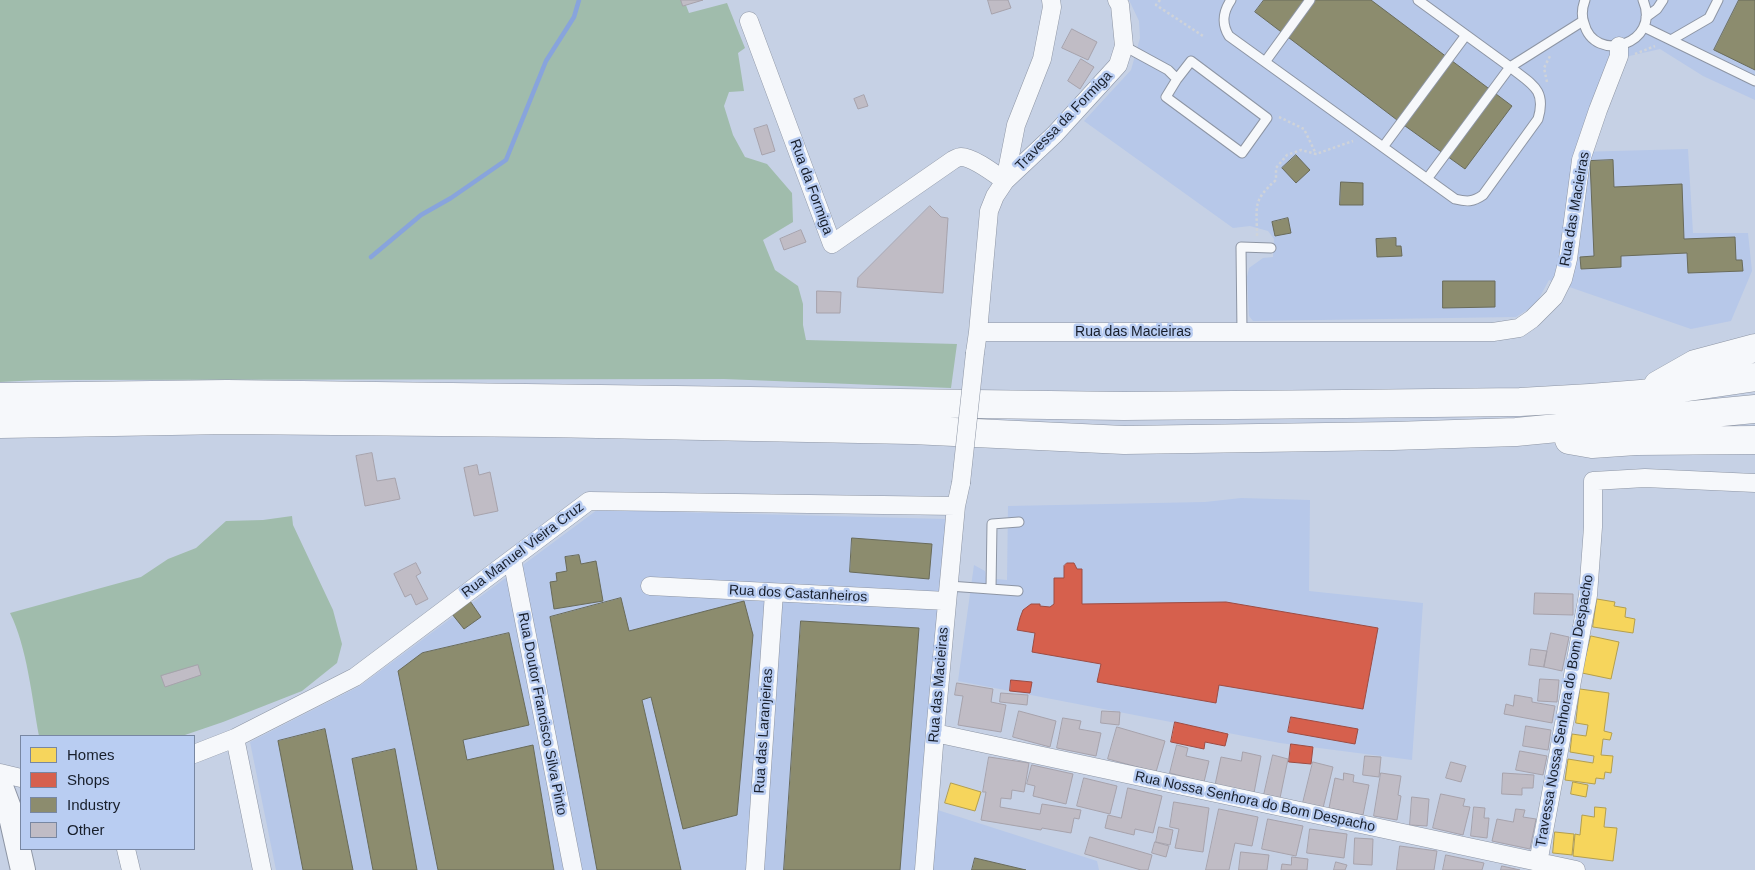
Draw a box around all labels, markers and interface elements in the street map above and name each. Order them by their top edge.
street label: Travessa da Formiga [1012,68,1116,174]
street label: Rua da Formiga [786,137,836,237]
street label: Rua das Macieiras [1557,150,1593,268]
street label: Rua das Macieiras [1075,324,1191,340]
street label: Rua Manuel Vieira Cruz [459,499,587,601]
street label: Travessa Nossa Senhora do Bom Despacho [1533,573,1597,849]
street label: Rua dos Castanheiros [728,582,868,606]
street label: Rua Doutor Francisco Silva Pinto [514,611,570,817]
street label: Rua das Macieiras [926,627,952,743]
street label: Rua das Laranjeiras [751,668,777,794]
legend [20,735,195,850]
text: Homes [67,746,115,763]
street label: Rua Nossa Senhora do Bom Despacho [1133,768,1377,836]
text: Shops [67,771,110,788]
text: Industry [67,796,120,813]
text: Other [67,821,105,838]

